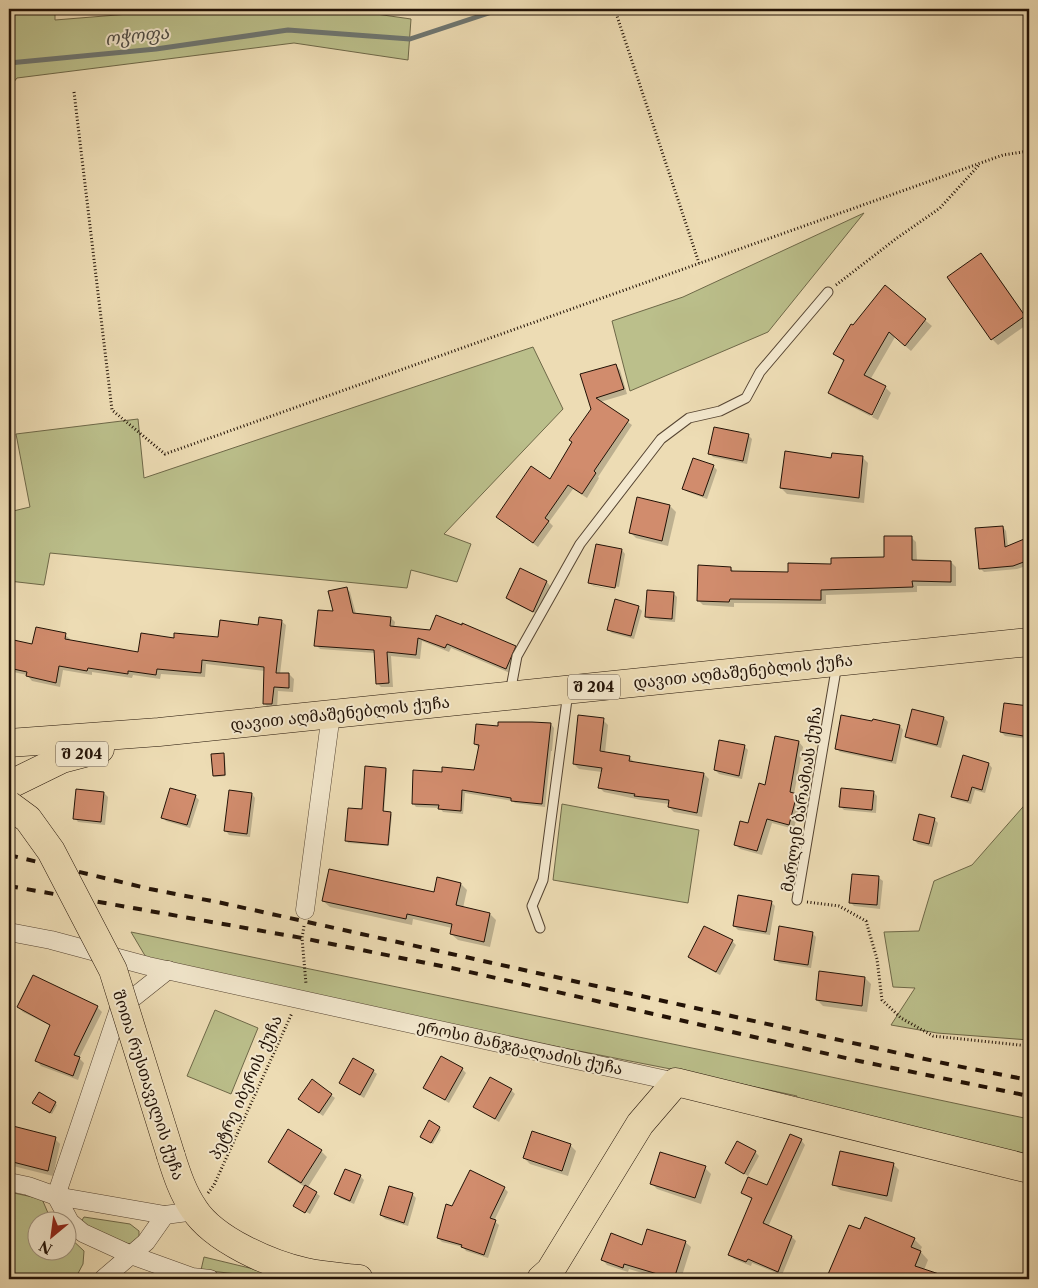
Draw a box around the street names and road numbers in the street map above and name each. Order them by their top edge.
street label: დავით აღმაშენებლის ქუჩა [632,650,854,692]
road number: შ 204 [568,674,620,700]
street label: დავით აღმაშენებლის ქუჩა [229,692,451,734]
street label: მარლენ ბარამიას ქუჩა [776,705,826,893]
road number: შ 204 [56,742,108,766]
street label: შოთა რუსთაველის ქუჩა [109,988,189,1182]
street label: პეტრე იბერის ქუჩა [204,1012,286,1162]
street label: ეროსი მანჯგალაძის ქუჩა [415,1015,625,1079]

